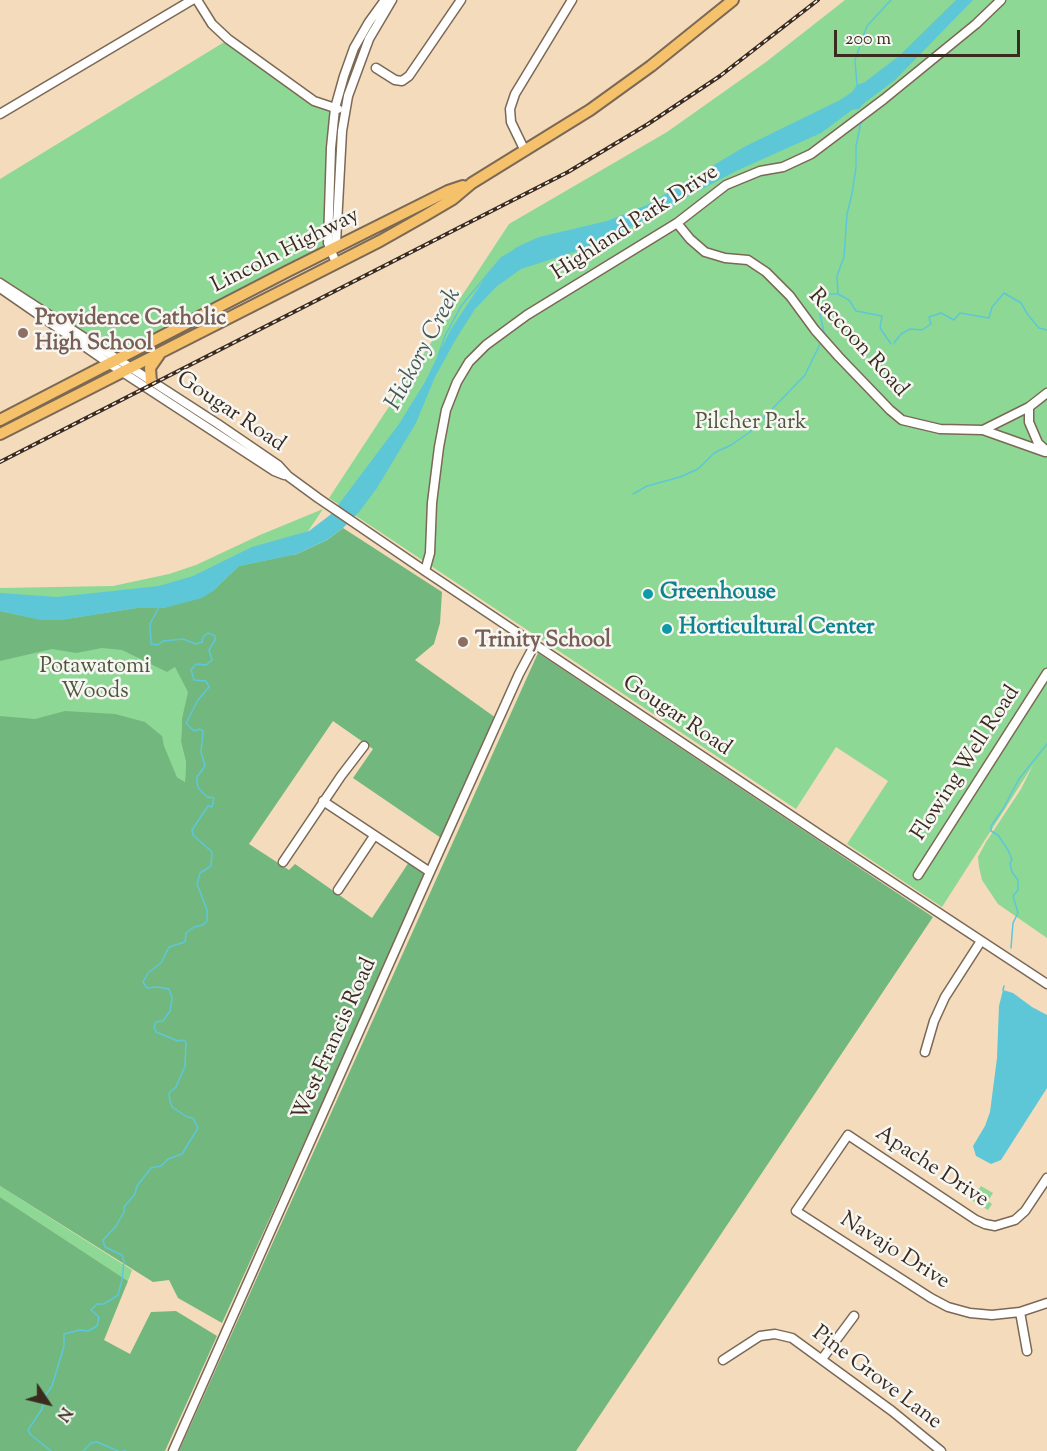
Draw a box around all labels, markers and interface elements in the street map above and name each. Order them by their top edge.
scale bar [837,18,1023,56]
text: 200 m [845,27,891,53]
street label: Highland Park Drive [548,160,724,288]
street label: Lincoln Highway [208,203,364,301]
water label: Hickory Creek [381,284,469,416]
street label: Raccoon Road [801,284,913,404]
place label: Providence Catholic High School [35,307,226,358]
marker: Providence Catholic High School [16,326,30,340]
street label: Gougar Road [171,367,289,459]
park label: Pilcher Park [695,411,807,437]
place label: Greenhouse [660,581,776,607]
marker: Greenhouse [641,587,655,601]
place label: Horticultural Center [679,616,874,642]
marker: Horticultural Center [660,622,674,636]
place label: Trinity School [475,629,611,655]
marker: Trinity School [456,635,470,649]
park label: Potawatomi Woods [39,655,151,706]
street label: Gougar Road [617,671,735,763]
street label: Flowing Well Road [907,682,1027,846]
street label: West Francis Road [288,955,384,1125]
street label: Apache Drive [869,1122,993,1214]
street label: Navajo Drive [834,1208,954,1296]
street label: Pine Grove Lane [806,1322,946,1436]
north arrow [18,1373,78,1433]
text: N [50,1402,76,1425]

